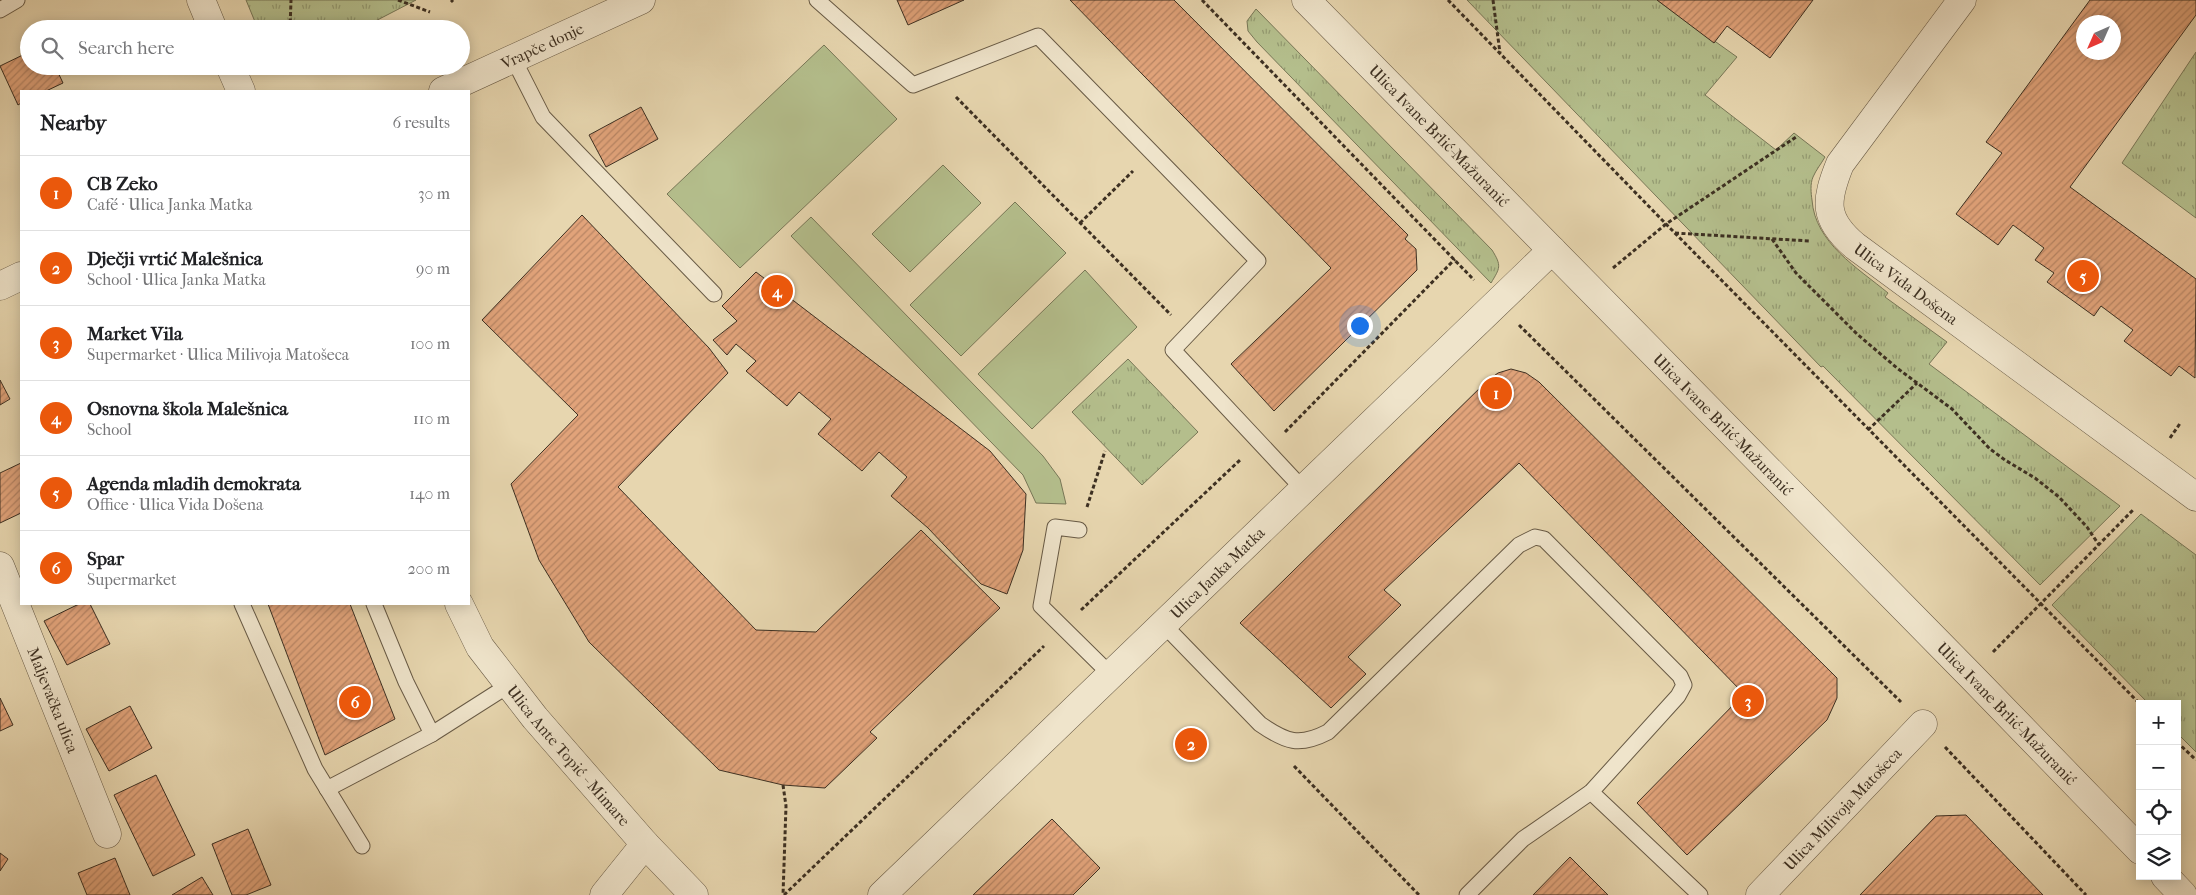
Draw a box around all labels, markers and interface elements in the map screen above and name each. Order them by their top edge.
north arrow [2076,15,2121,60]
street label: Vrapče donje [497,18,586,73]
search box [20,20,470,75]
icon: search [38,34,66,62]
text: Search here [78,37,174,59]
street label: Ulica Ivane Brlić-Mažuranić [1365,60,1513,211]
text: Nearby [40,111,106,135]
text: 6 results [392,113,450,132]
text: CB Zeko [87,173,158,195]
text: 1 [53,184,59,203]
text: 30 m [418,184,450,203]
text: Café · Ulica Janka Matka [87,195,252,214]
street label: Ulica Vida Došena [1850,239,1962,329]
text: Dječji vrtić Malešnica [87,248,262,270]
pin: 5 [2067,257,2099,295]
text: 2 [52,259,60,278]
text: 90 m [416,259,450,278]
text: School · Ulica Janka Matka [87,270,266,289]
pin: 4 [761,272,793,310]
your location [1347,313,1373,339]
text: Market Vila [87,323,183,345]
text: 3 [53,334,59,353]
text: 100 m [410,334,450,353]
text: Supermarket · Ulica Milivoja Matošeca [87,345,349,364]
street label: Ulica Ivane Brlić-Mažuranić [1649,349,1797,499]
pin: 1 [1480,374,1512,412]
text: Osnovna škola Malešnica [87,398,288,420]
text: 4 [51,409,61,428]
text: 110 m [413,409,450,428]
text: School [87,420,132,439]
text: Agenda mladih demokrata [87,473,301,495]
text: 5 [53,484,59,503]
text: 140 m [409,484,450,503]
text: Office · Ulica Vida Došena [87,495,263,514]
street label: Ulica Janka Matka [1166,522,1269,622]
text: Spar [87,548,124,570]
text: 6 [52,559,60,578]
text: 200 m [407,559,450,578]
text: Supermarket [87,570,177,589]
street label: Ulica Ivane Brlić-Mažuranić [1933,638,2081,789]
street label: Maljevačka ulica [24,644,83,756]
street label: Ulica Ante Topić - Mimare [503,681,634,830]
pin: 3 [1732,682,1764,720]
pin: 6 [339,683,371,721]
map controls [2136,700,2181,880]
button: + [2136,700,2181,745]
pin: 2 [1175,725,1207,763]
street label: Ulica Milivoja Matošeca [1779,743,1905,874]
button: − [2136,745,2181,790]
button: locate [2136,790,2181,835]
button: layers [2136,835,2181,880]

